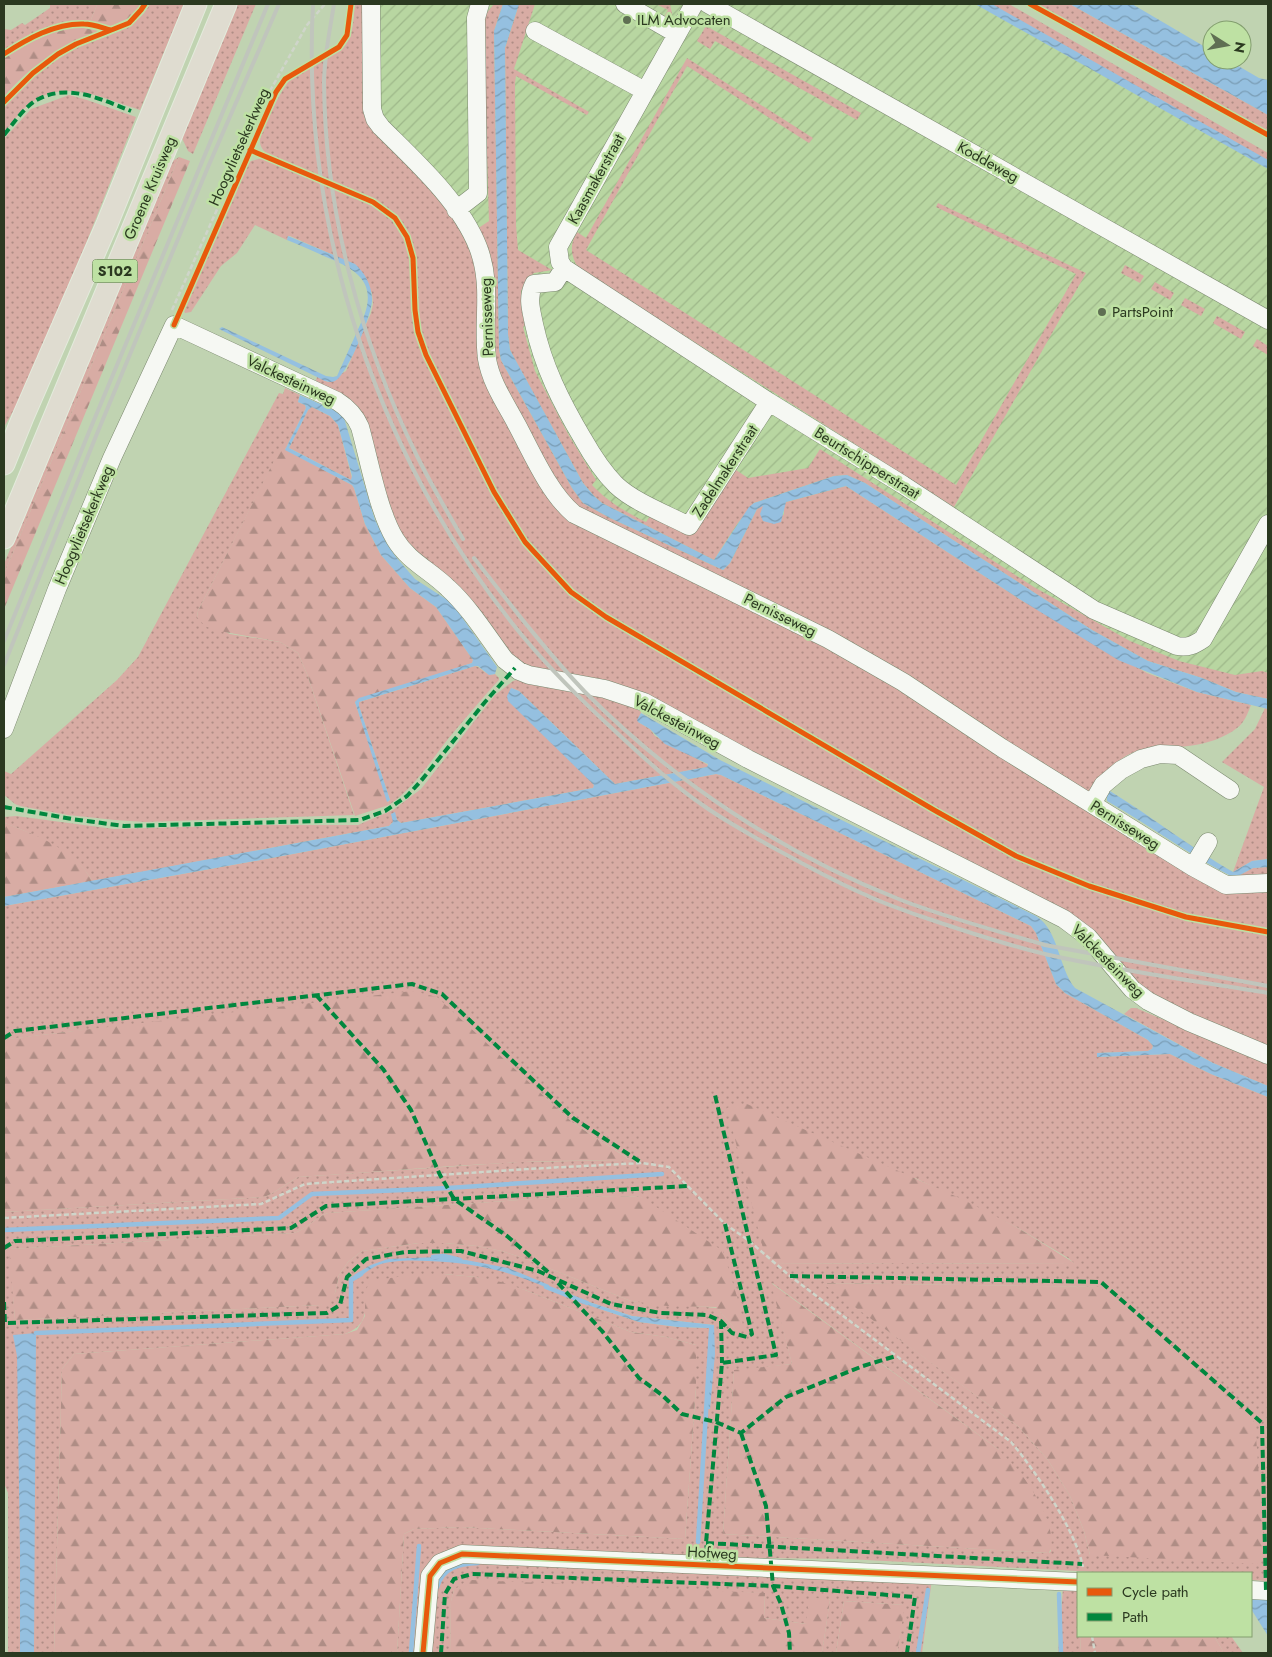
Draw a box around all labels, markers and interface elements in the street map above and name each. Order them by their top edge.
place label: ILM Advocaten [637,9,731,31]
marker: ILM Advocaten [621,14,633,26]
north arrow [1202,20,1252,70]
text: N [1229,40,1251,55]
street label: Hoogvlietsekerkweg [203,85,275,209]
street label: Kaasmakerstraat [562,130,630,228]
street label: Groene Kruisweg [118,133,182,243]
street label: Koddeweg [953,136,1023,188]
road number: S102 [92,260,138,282]
street label: Pernisseweg [475,278,499,356]
place label: PartsPoint [1112,301,1174,323]
marker: PartsPoint [1096,306,1108,318]
street label: Valckesteinweg [243,350,339,410]
street label: Zadelmakerstraat [687,420,763,521]
street label: Beurtschipperstraat [810,422,924,504]
street label: Hoogvlietsekerkweg [49,462,119,588]
street label: Pernisseweg [740,588,820,642]
street label: Valckesteinweg [630,690,724,754]
street label: Pernisseweg [1086,795,1164,855]
street label: Valckesteinweg [1066,919,1150,1003]
street label: Hofweg [687,1541,737,1565]
legend [1077,1572,1252,1637]
text: Cycle path [1122,1581,1189,1603]
text: Path [1122,1606,1148,1628]

